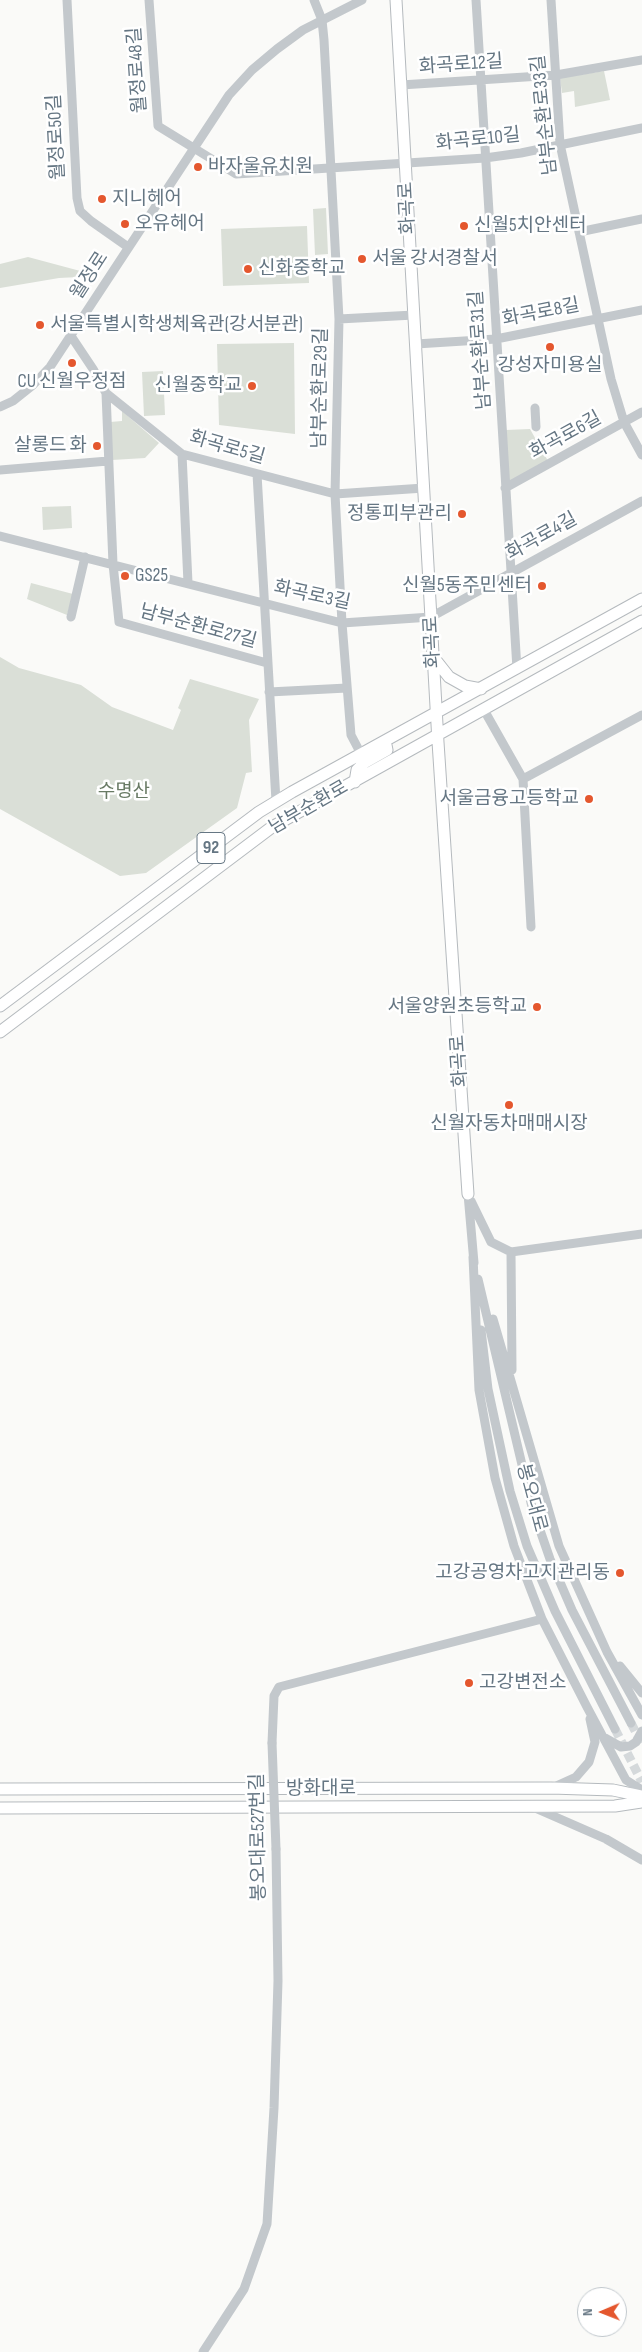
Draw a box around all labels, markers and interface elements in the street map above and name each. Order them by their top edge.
street label: 월정로48길 [124,26,152,114]
street label: 화곡로12길 [418,51,504,79]
street label: 남부순환로33길 [527,54,563,176]
street label: 월정로50길 [43,93,71,181]
street label: 화곡로10길 [435,124,521,156]
place label: 바자울유치원 [208,156,313,178]
marker: 바자울유치원 [192,161,204,173]
street label: 화곡로 [395,181,421,235]
place label: 지니헤어 [112,188,182,210]
marker: 지니헤어 [96,193,108,205]
place label: 오유헤어 [135,213,205,235]
place label: 신월5치안센터 [474,215,586,237]
marker: 오유헤어 [119,218,131,230]
marker: 신월5치안센터 [458,220,470,232]
street label: 월정로 [66,248,114,304]
place label: 서울 강서경찰서 [372,248,497,270]
marker: 서울 강서경찰서 [356,253,368,265]
place label: 신화중학교 [258,258,345,280]
marker: 신화중학교 [242,263,254,275]
street label: 남부순환로31길 [465,290,497,410]
street label: 화곡로8길 [500,294,582,332]
place label: 서울특별시학생체육관(강서분관) [50,314,303,336]
marker: 서울특별시학생체육관(강서분관) [34,319,46,331]
street label: 남부순환로29길 [309,327,333,449]
marker: 강성자미용실 [544,341,556,353]
place label: 강성자미용실 [498,355,602,377]
marker: CU 신월우정점 [66,357,78,369]
place label: CU 신월우정점 [17,371,127,393]
place label: 신월중학교 [155,375,242,397]
marker: 신월중학교 [246,380,258,392]
street label: 화곡로6길 [526,407,606,465]
street label: 화곡로5길 [187,426,267,470]
place label: 살롱드 화 [14,435,87,457]
marker: 살롱드 화 [91,440,103,452]
place label: 정통피부관리 [347,503,452,525]
marker: 정통피부관리 [456,508,468,520]
street label: 화곡로4길 [502,508,582,566]
place label: GS25 [135,565,168,587]
marker: GS25 [119,570,131,582]
place label: 신월5동주민센터 [402,575,532,597]
street label: 화곡로3길 [272,577,352,615]
marker: 신월5동주민센터 [536,580,548,592]
street label: 남부순환로27길 [137,600,259,654]
street label: 화곡로 [420,615,446,669]
street label: 남부순환로 [265,776,353,840]
park label: 수명산 [98,781,150,803]
place label: 서울금융고등학교 [439,788,579,810]
marker: 서울금융고등학교 [583,793,595,805]
road number: 92 [197,832,225,864]
place label: 서울양원초등학교 [387,996,527,1018]
marker: 서울양원초등학교 [531,1001,543,1013]
street label: 화곡로 [447,1034,473,1088]
marker: 신월자동차매매시장 [503,1099,515,1111]
place label: 신월자동차매매시장 [430,1113,588,1135]
street label: 봉오대로 [511,1461,551,1535]
place label: 고강공영차고지관리동 [435,1562,610,1584]
marker: 고강공영차고지관리동 [614,1567,626,1579]
place label: 고강변전소 [479,1672,566,1694]
marker: 고강변전소 [463,1677,475,1689]
street label: 봉오대로527번길 [246,1773,272,1901]
street label: 방화대로 [286,1778,356,1800]
north arrow [577,2287,627,2337]
text: N [579,2308,596,2316]

